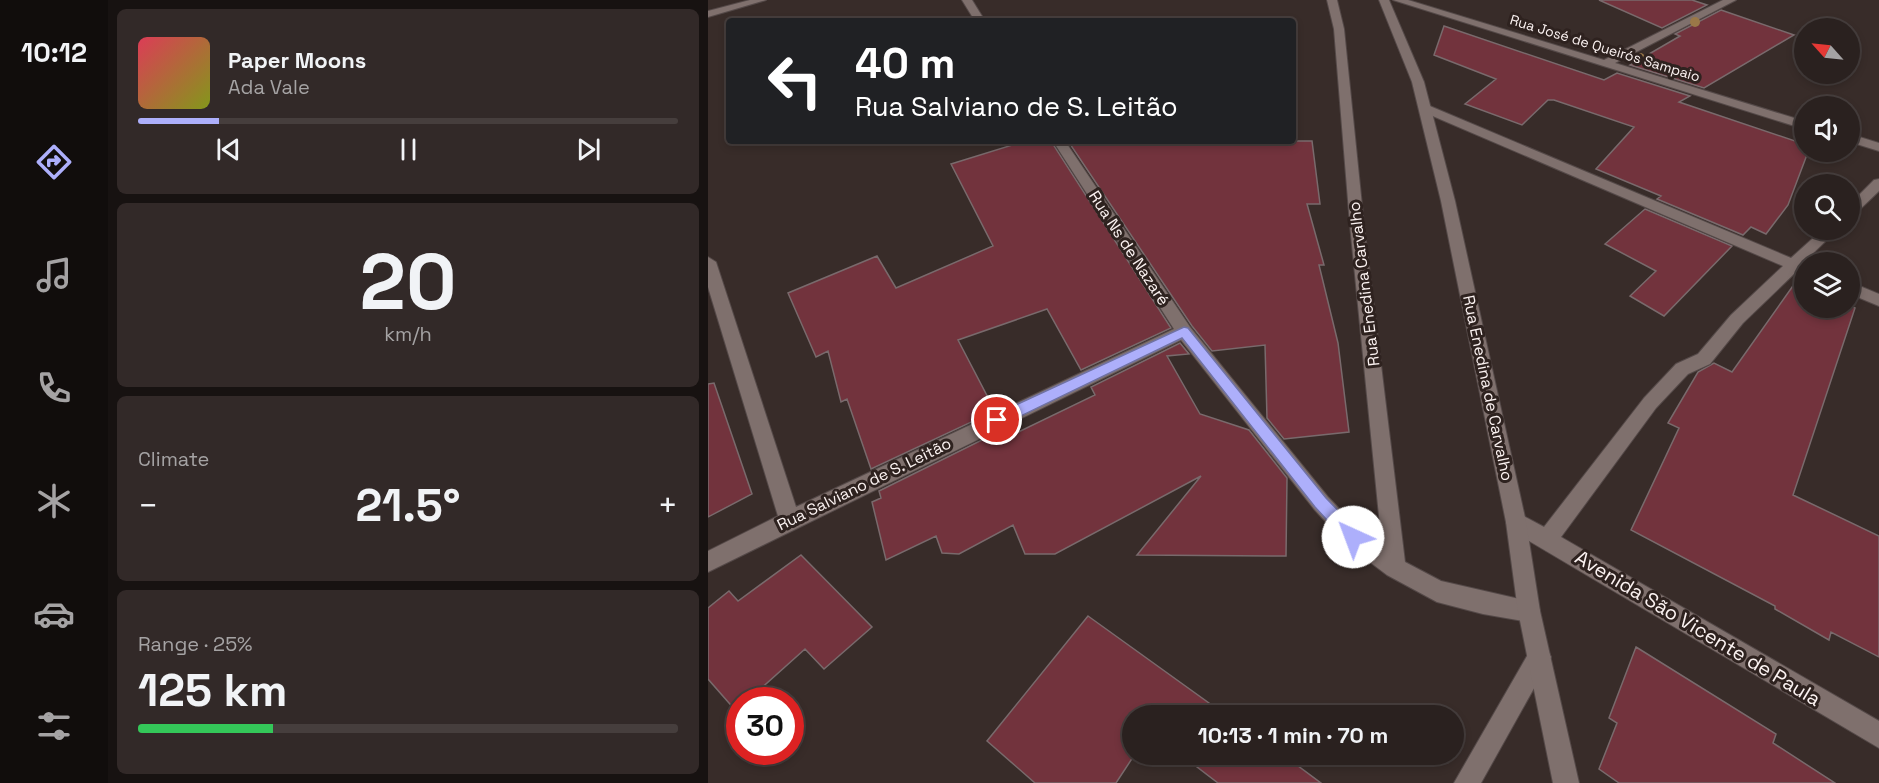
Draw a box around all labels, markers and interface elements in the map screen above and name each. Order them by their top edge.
street label: Rua José de Queirós Sampaio [1508,10,1702,86]
north arrow [1794,18,1860,84]
map controls [1794,18,1860,318]
text: 10:12 [21,35,87,70]
text: 40 m [855,37,955,90]
icon: left [756,42,834,120]
text: Paper Moons [228,46,366,74]
text: Ada Vale [228,74,310,100]
text: Rua Salviano de S. Leitão [855,89,1178,124]
button: sound [1794,96,1860,162]
icon: previous [212,133,245,166]
icon: pause [392,133,425,166]
icon: next [572,133,605,166]
icon: directions [33,141,75,183]
button: search [1794,174,1860,240]
street label: Rua Ns de Nazaré [1084,187,1174,309]
street label: Rua Enedina Carvalho [1343,201,1385,367]
text: 20 [360,232,456,332]
button: layers [1794,252,1860,318]
icon: music [33,254,75,296]
street label: Rua Enedina de Carvalho [1458,293,1518,483]
text: km/h [384,321,432,347]
icon: phone [33,367,75,409]
pin [971,394,1022,445]
icon: arrive [980,403,1013,436]
street label: Rua Salviano de S. Leitão [773,433,955,535]
text: Climate [138,446,209,472]
text: 21.5° [355,477,461,534]
icon: climate [33,480,75,522]
text: − [138,485,158,527]
text: + [658,485,678,527]
position arrow [1321,505,1385,569]
street label: Avenida São Vicente de Paula [1570,544,1826,712]
icon: car [33,593,75,635]
text: Range · 25% [138,631,253,657]
text: 125 km [138,662,287,719]
speed limit sign: 30 [726,687,804,765]
icon: filters [33,705,75,747]
text: 10:13 · 1 min · 70 m [1198,721,1388,749]

